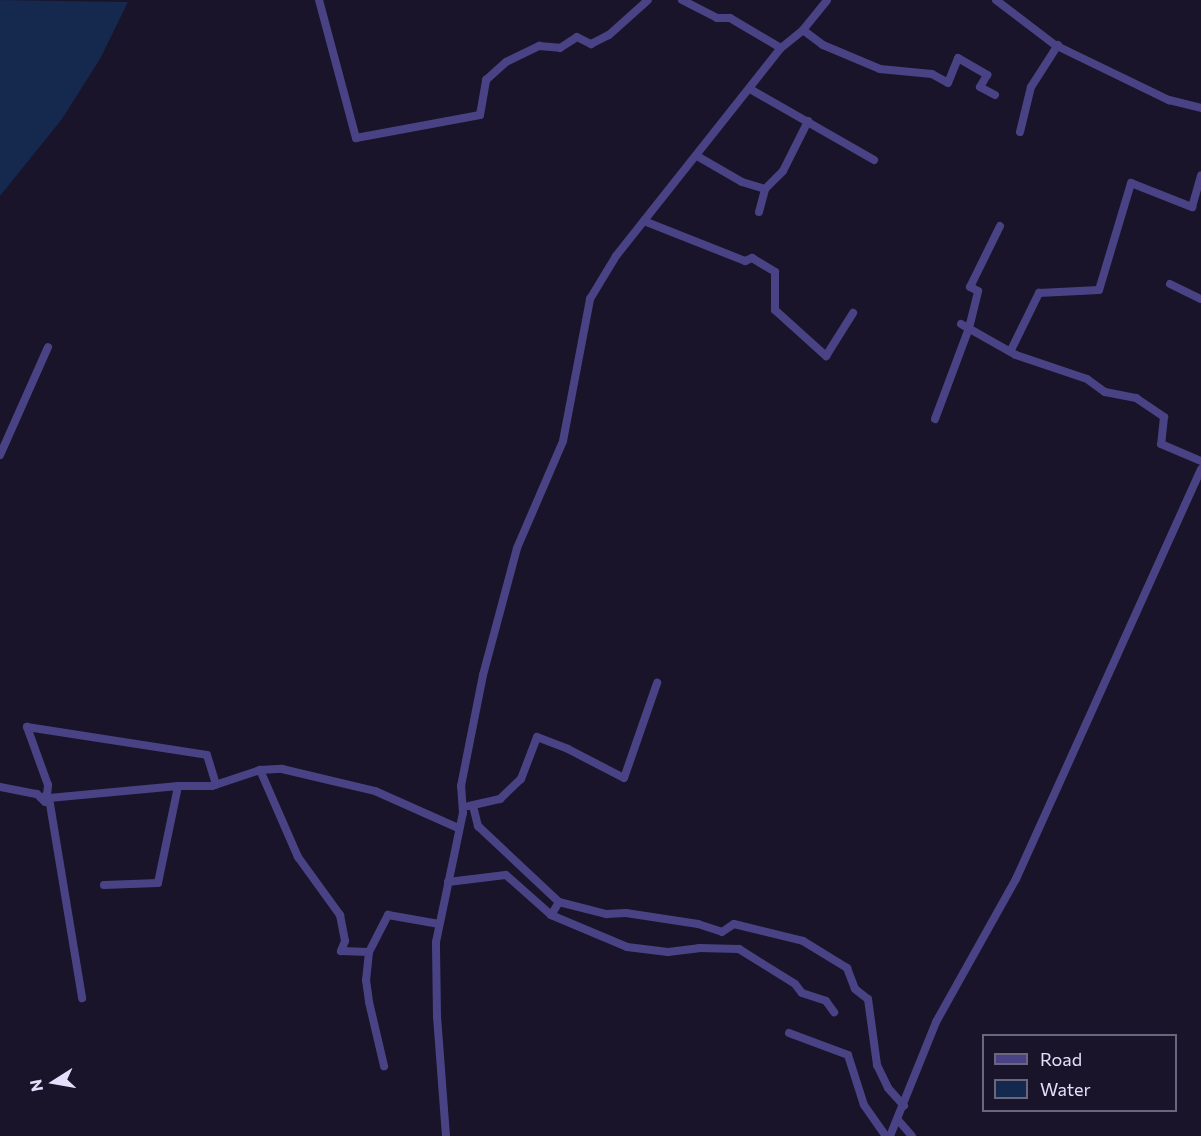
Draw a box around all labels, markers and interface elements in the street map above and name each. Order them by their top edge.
legend [982,1034,1177,1112]
text: Road [1040,1048,1082,1070]
north arrow [24,1052,84,1112]
text: N [25,1078,46,1093]
text: Water [1040,1078,1091,1100]

